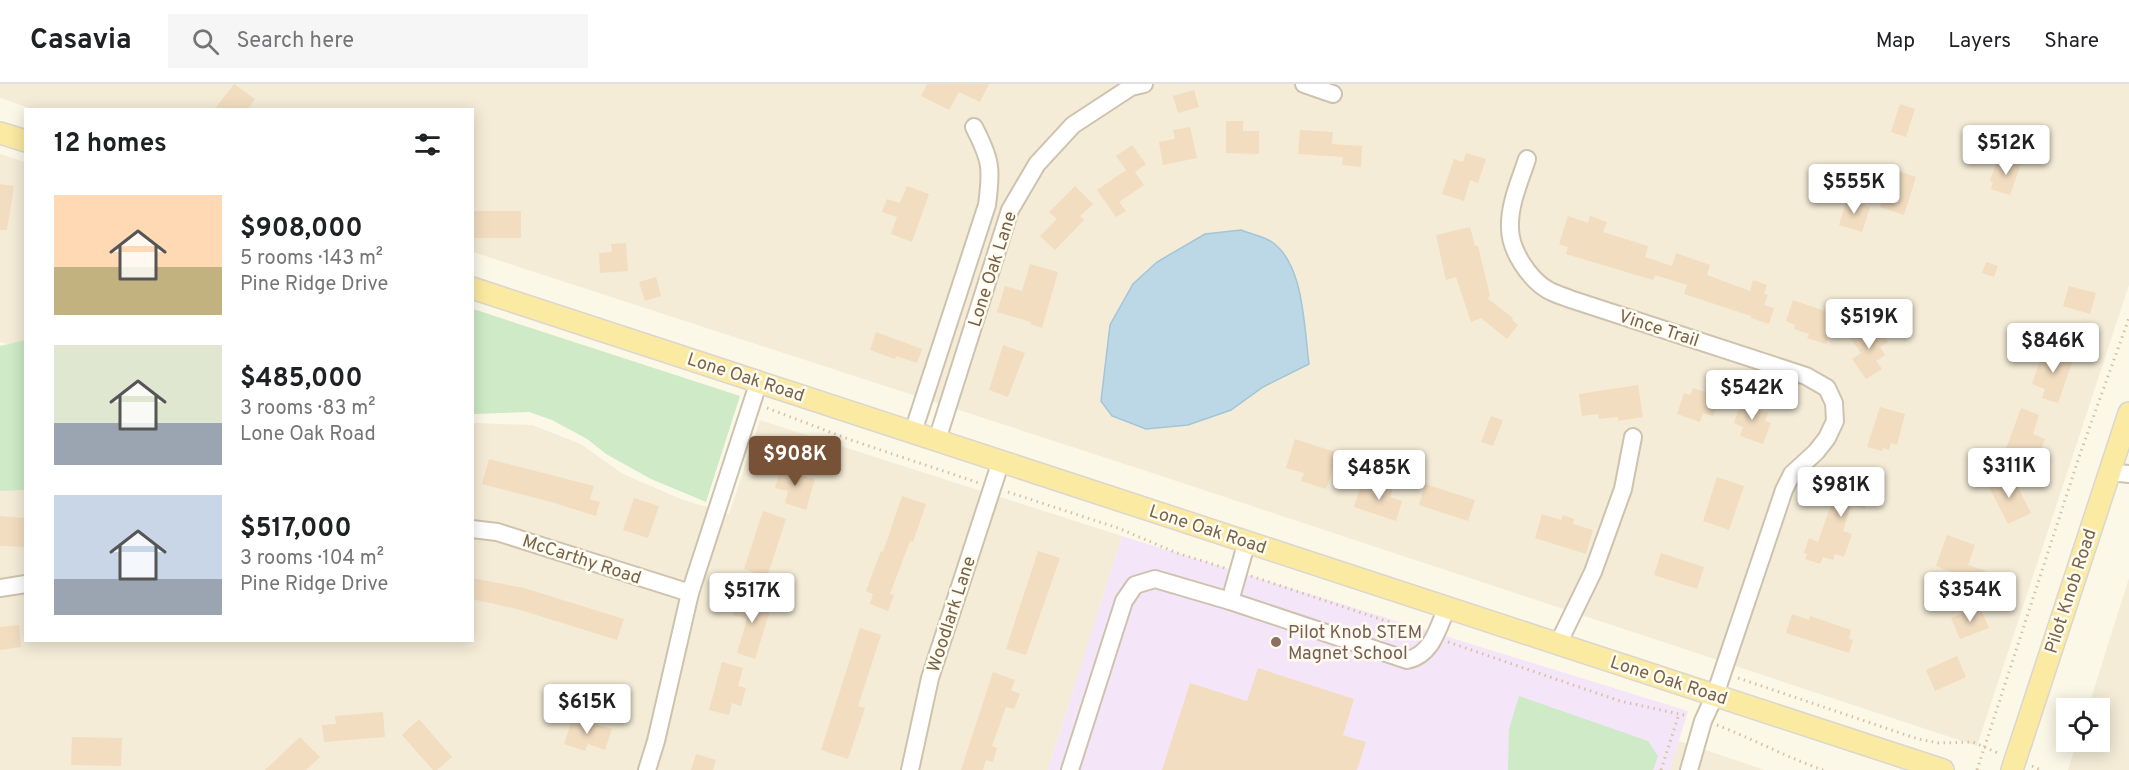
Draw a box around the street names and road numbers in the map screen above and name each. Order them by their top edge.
street label: Lone Oak Lane [964,209,1023,330]
street label: Vince Trail [1615,306,1702,353]
street label: Lone Oak Road [684,349,807,408]
street label: Lone Oak Road [1146,501,1269,560]
street label: Pilot Knob Road [2040,526,2102,657]
street label: McCarthy Road [519,530,644,590]
street label: Woodlark Lane [923,554,982,675]
street label: Lone Oak Road [1607,652,1730,711]

